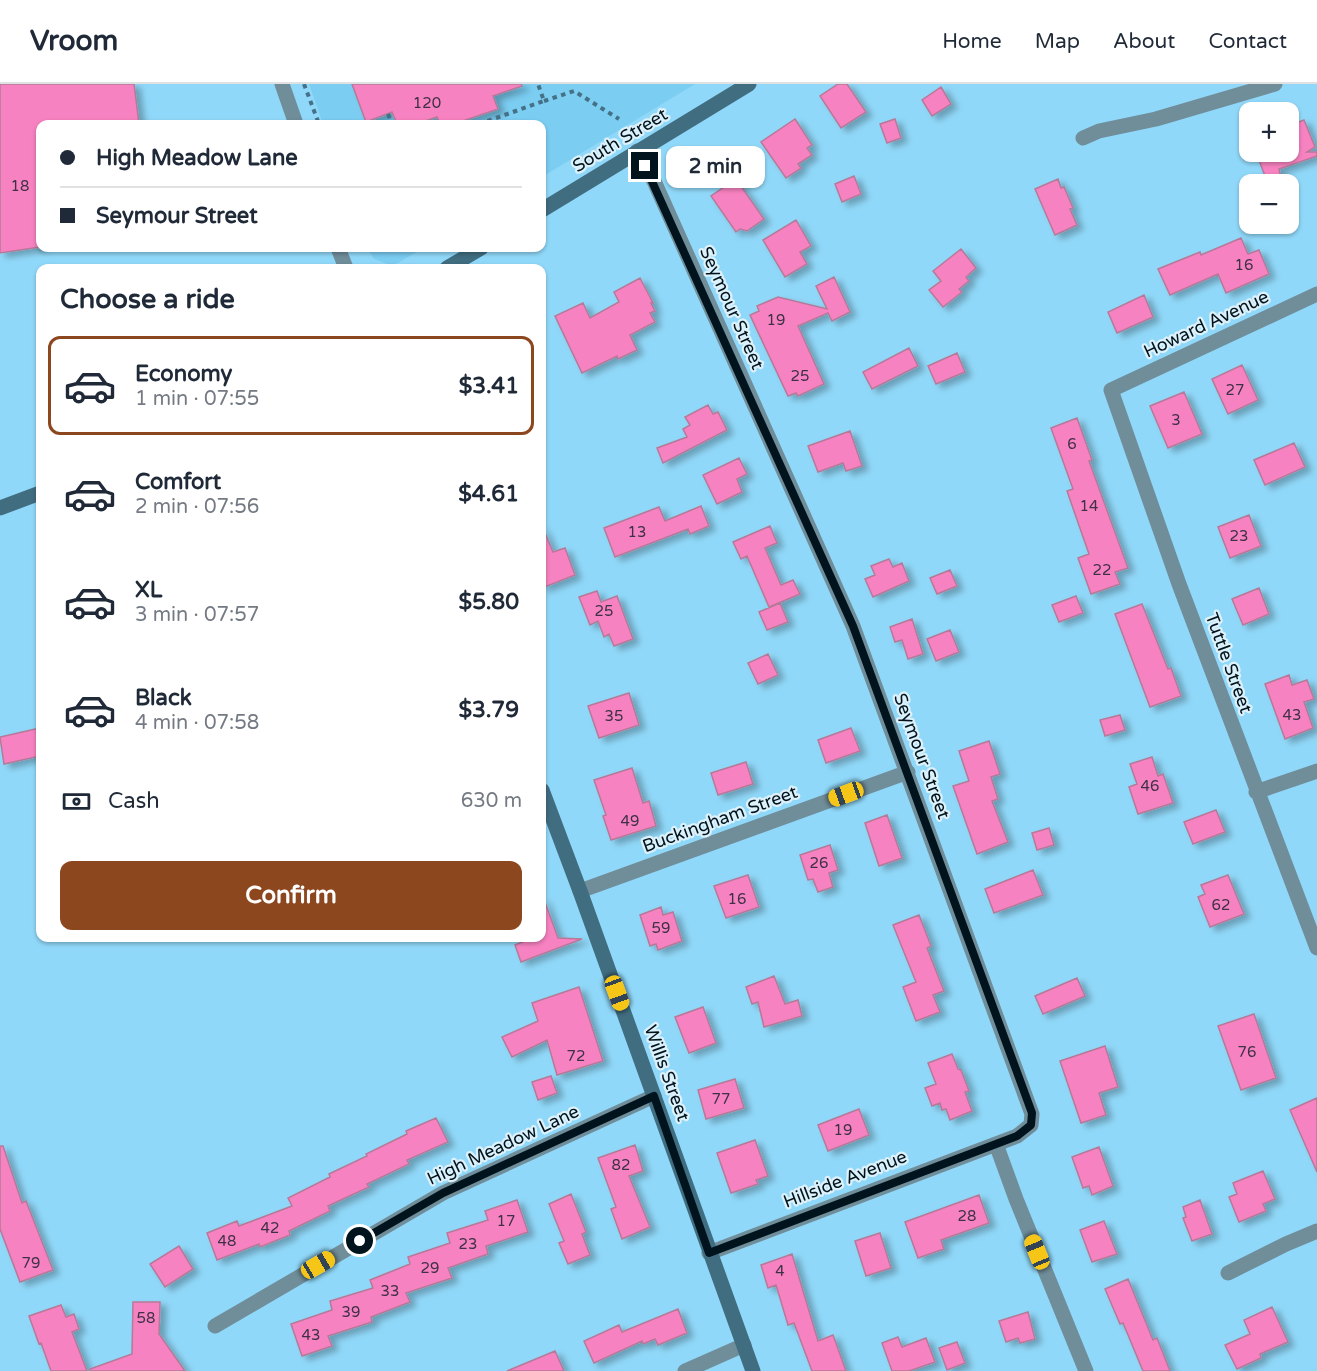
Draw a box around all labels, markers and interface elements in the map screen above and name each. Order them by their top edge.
text: Vroom [30,24,118,58]
text: Home [942,29,1002,54]
text: Map [1035,29,1080,54]
text: About [1113,29,1175,54]
text: Contact [1208,29,1287,54]
house number: 120 [413,94,441,112]
map controls [1239,102,1299,234]
button: + [1239,102,1299,162]
street label: South Street [568,103,672,177]
text: High Meadow Lane [96,145,298,171]
callout: 2 min [666,145,765,187]
route end [631,152,658,179]
text: 2 min [689,155,742,179]
button: − [1239,174,1299,234]
house number: 18 [11,177,29,195]
text: Seymour Street [96,203,258,229]
street label: Seymour Street [695,243,769,373]
house number: 16 [1235,256,1253,274]
text: Choose a ride [60,283,235,316]
street label: Howard Avenue [1140,285,1272,363]
house number: 19 [767,311,785,329]
icon: car [63,359,117,413]
text: Economy [135,361,232,387]
house number: 25 [791,367,809,385]
text: $3.41 [459,373,519,399]
house number: 27 [1226,381,1244,399]
text: 1 min · 07:55 [135,387,259,411]
house number: 3 [1171,411,1181,429]
house number: 6 [1067,435,1077,453]
icon: car [63,467,117,521]
text: Comfort [135,469,221,495]
text: $4.61 [458,481,519,507]
text: 2 min · 07:56 [135,495,259,519]
house number: 14 [1080,497,1098,515]
house number: 13 [628,523,646,541]
house number: 23 [1230,527,1248,545]
house number: 22 [1093,561,1111,579]
icon: car [63,575,117,629]
text: XL [135,577,162,603]
text: $5.80 [459,589,519,615]
house number: 25 [595,602,613,620]
text: 3 min · 07:57 [135,603,259,627]
street label: Tuttle Street [1201,610,1257,716]
icon: car [63,683,117,737]
text: Black [135,685,192,711]
street label: Seymour Street [889,690,955,822]
text: $3.79 [458,697,519,723]
house number: 43 [1283,706,1301,724]
house number: 35 [605,707,623,725]
text: 4 min · 07:58 [135,711,259,735]
house number: 46 [1141,777,1159,795]
car [826,779,866,809]
street label: Buckingham Street [640,781,801,857]
icon: cash [60,785,93,818]
text: Cash [108,788,160,814]
text: 630 m [461,789,522,813]
house number: 49 [621,812,639,830]
house number: 26 [810,854,828,872]
button: Confirm [60,861,522,930]
house number: 16 [728,890,746,908]
house number: 62 [1212,896,1230,914]
house number: 59 [652,919,670,937]
car [602,973,632,1013]
street label: Willis Street [639,1022,695,1124]
house number: 76 [1238,1043,1256,1061]
house number: 72 [567,1047,585,1065]
house number: 77 [712,1090,730,1108]
street label: High Meadow Lane [424,1100,582,1190]
house number: 19 [834,1121,852,1139]
street label: Hillside Avenue [780,1145,910,1213]
house number: 82 [612,1156,630,1174]
house number: 28 [958,1207,976,1225]
house number: 17 [497,1212,515,1230]
house number: 42 [261,1219,279,1237]
route start [346,1227,373,1254]
house number: 48 [218,1232,236,1250]
car [1022,1232,1052,1272]
house number: 23 [459,1235,477,1253]
car [298,1248,338,1282]
house number: 79 [22,1254,40,1272]
house number: 29 [421,1259,439,1277]
house number: 4 [775,1262,785,1280]
house number: 33 [381,1282,399,1300]
house number: 39 [342,1303,360,1321]
house number: 58 [137,1309,155,1327]
house number: 43 [302,1326,320,1344]

